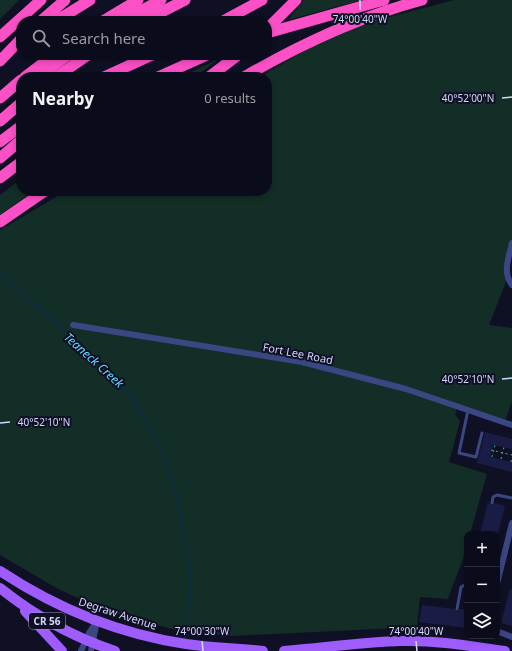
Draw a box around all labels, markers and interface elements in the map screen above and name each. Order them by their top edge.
text: 74°00'40"W [333,12,388,26]
search box [16,16,272,60]
icon: search [30,27,52,49]
text: Search here [62,28,145,48]
text: Nearby [32,87,94,110]
text: 0 results [204,89,256,107]
text: 40°52'00"N [442,91,494,105]
water label: Teaneck Creek [60,329,128,392]
street label: Fort Lee Road [262,339,334,367]
text: 40°52'10"N [442,372,494,386]
text: 40°52'10"N [18,415,70,429]
map controls [464,531,500,639]
button: + [464,531,500,567]
button: − [464,567,500,603]
street label: Degraw Avenue [77,593,159,633]
button: layers [464,603,500,639]
road number: CR 56 [29,613,65,629]
text: 74°00'30"W [175,624,230,638]
text: 74°00'40"W [389,624,444,638]

